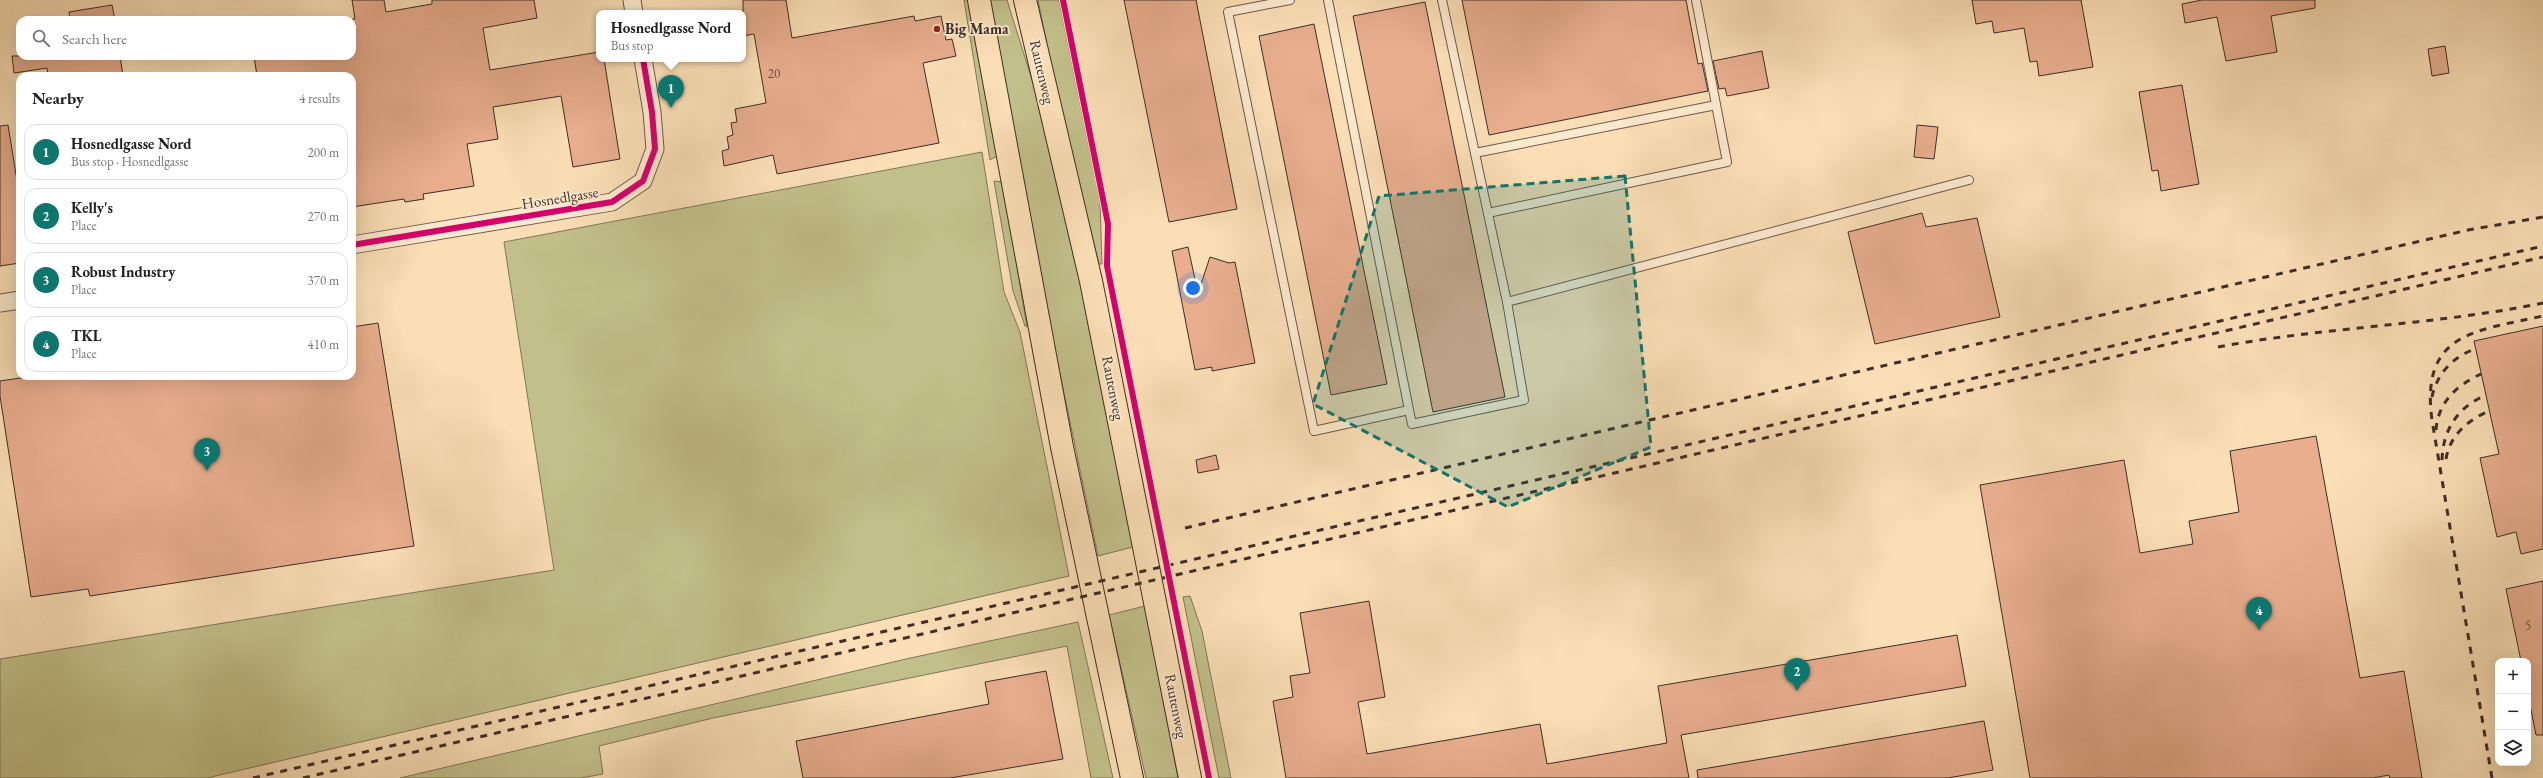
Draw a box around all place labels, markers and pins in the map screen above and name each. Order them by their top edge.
place label: Big Mama [945,19,1009,38]
marker: Big Mama [932,24,942,34]
pin: 1 [658,75,684,108]
pin: 3 [194,438,220,471]
pin: 4 [2246,597,2272,630]
pin: 2 [1784,658,1810,691]

